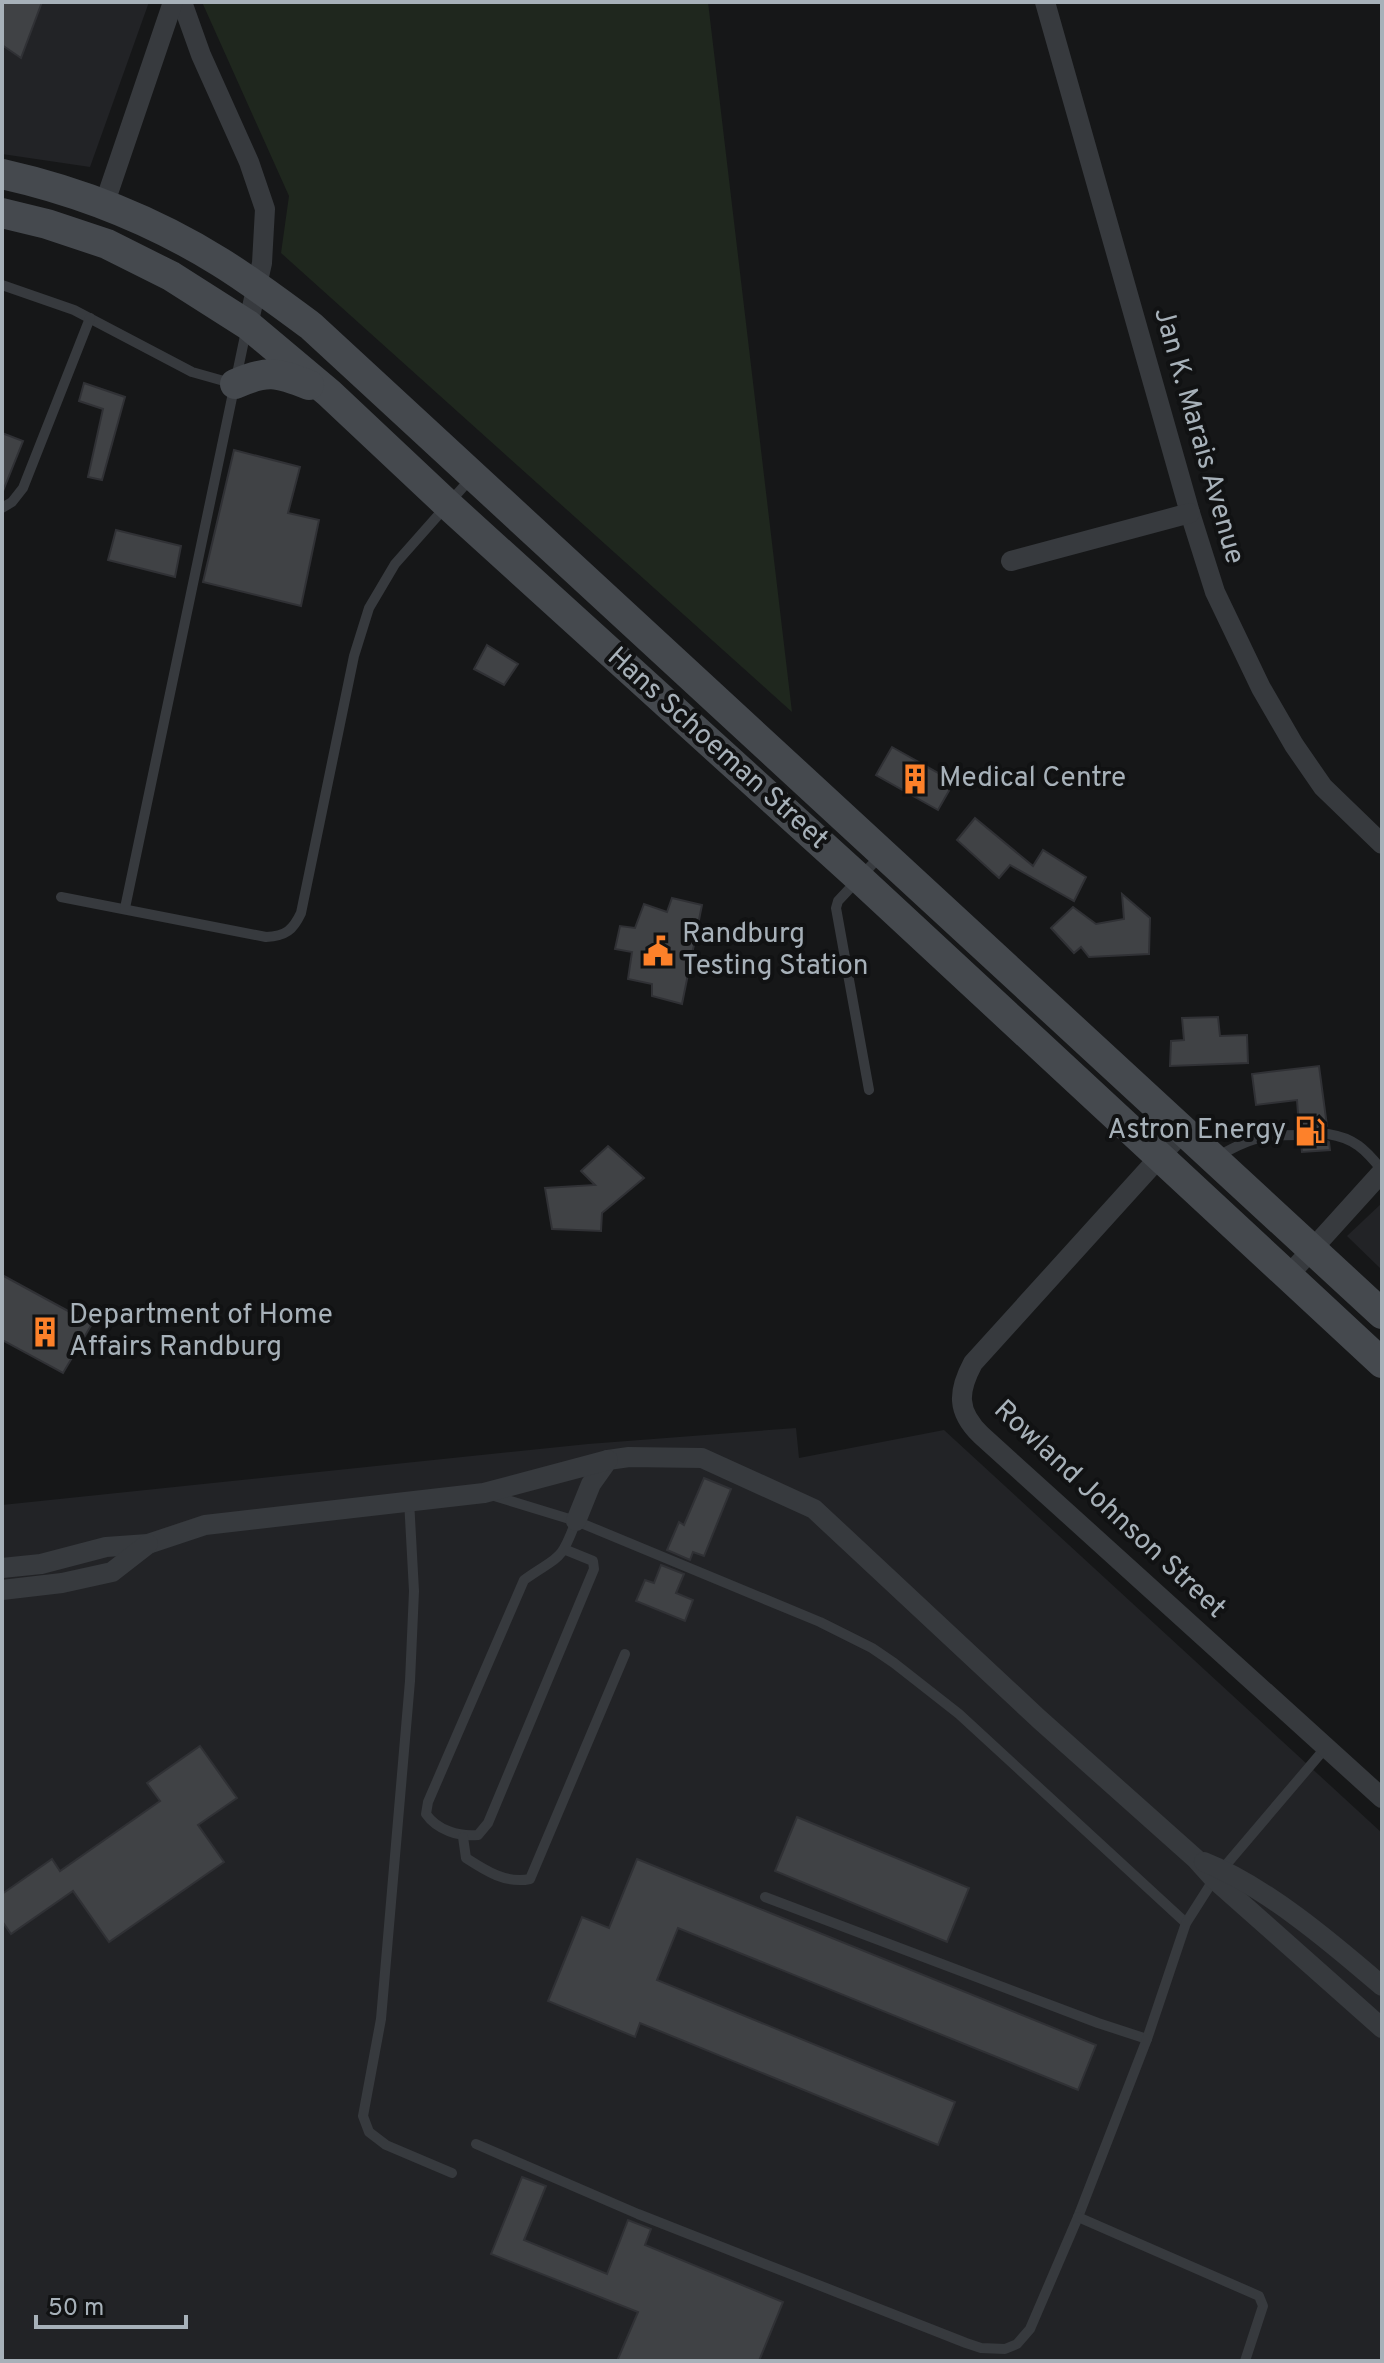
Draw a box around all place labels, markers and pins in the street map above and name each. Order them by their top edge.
place label: Medical Centre [939,761,1126,797]
building icon: Medical Centre [898,762,932,796]
place label: Randburg Testing Station [682,917,869,985]
public building icon: Randburg Testing Station [641,934,675,968]
place label: Astron Energy [1108,1113,1286,1149]
fuel station icon: Astron Energy [1293,1114,1327,1148]
place label: Department of Home Affairs Randburg [69,1298,333,1366]
building icon: Department of Home Affairs Randburg [28,1315,62,1349]

